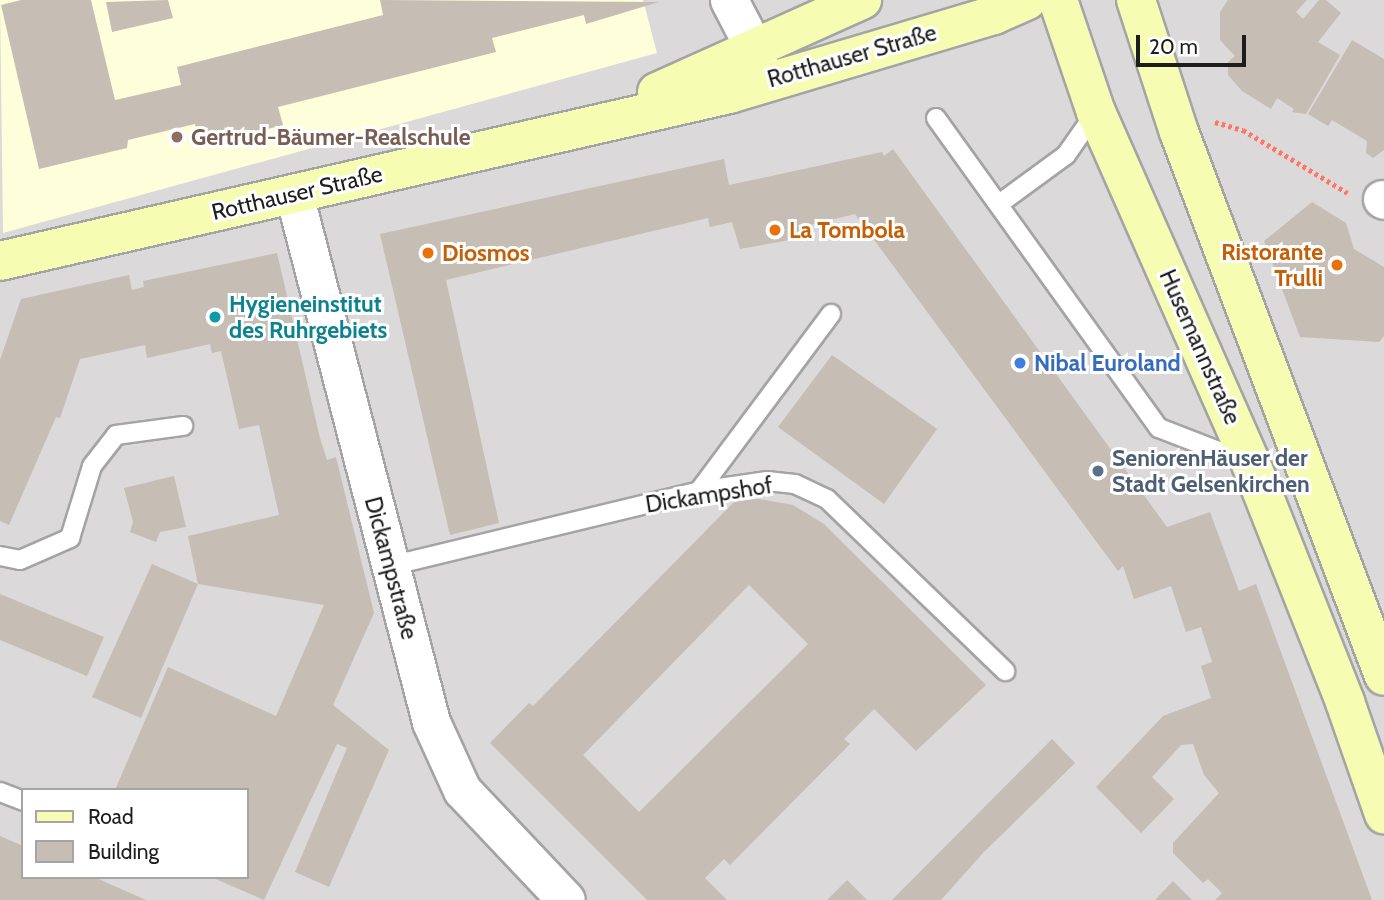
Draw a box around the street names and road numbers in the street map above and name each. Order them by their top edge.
street label: Rotthauser Straße [764,19,940,93]
street label: Rotthauser Straße [209,160,385,226]
street label: Husemannstraße [1154,265,1246,429]
street label: Dickampshof [644,471,774,519]
street label: Dickampstraße [359,494,423,642]

